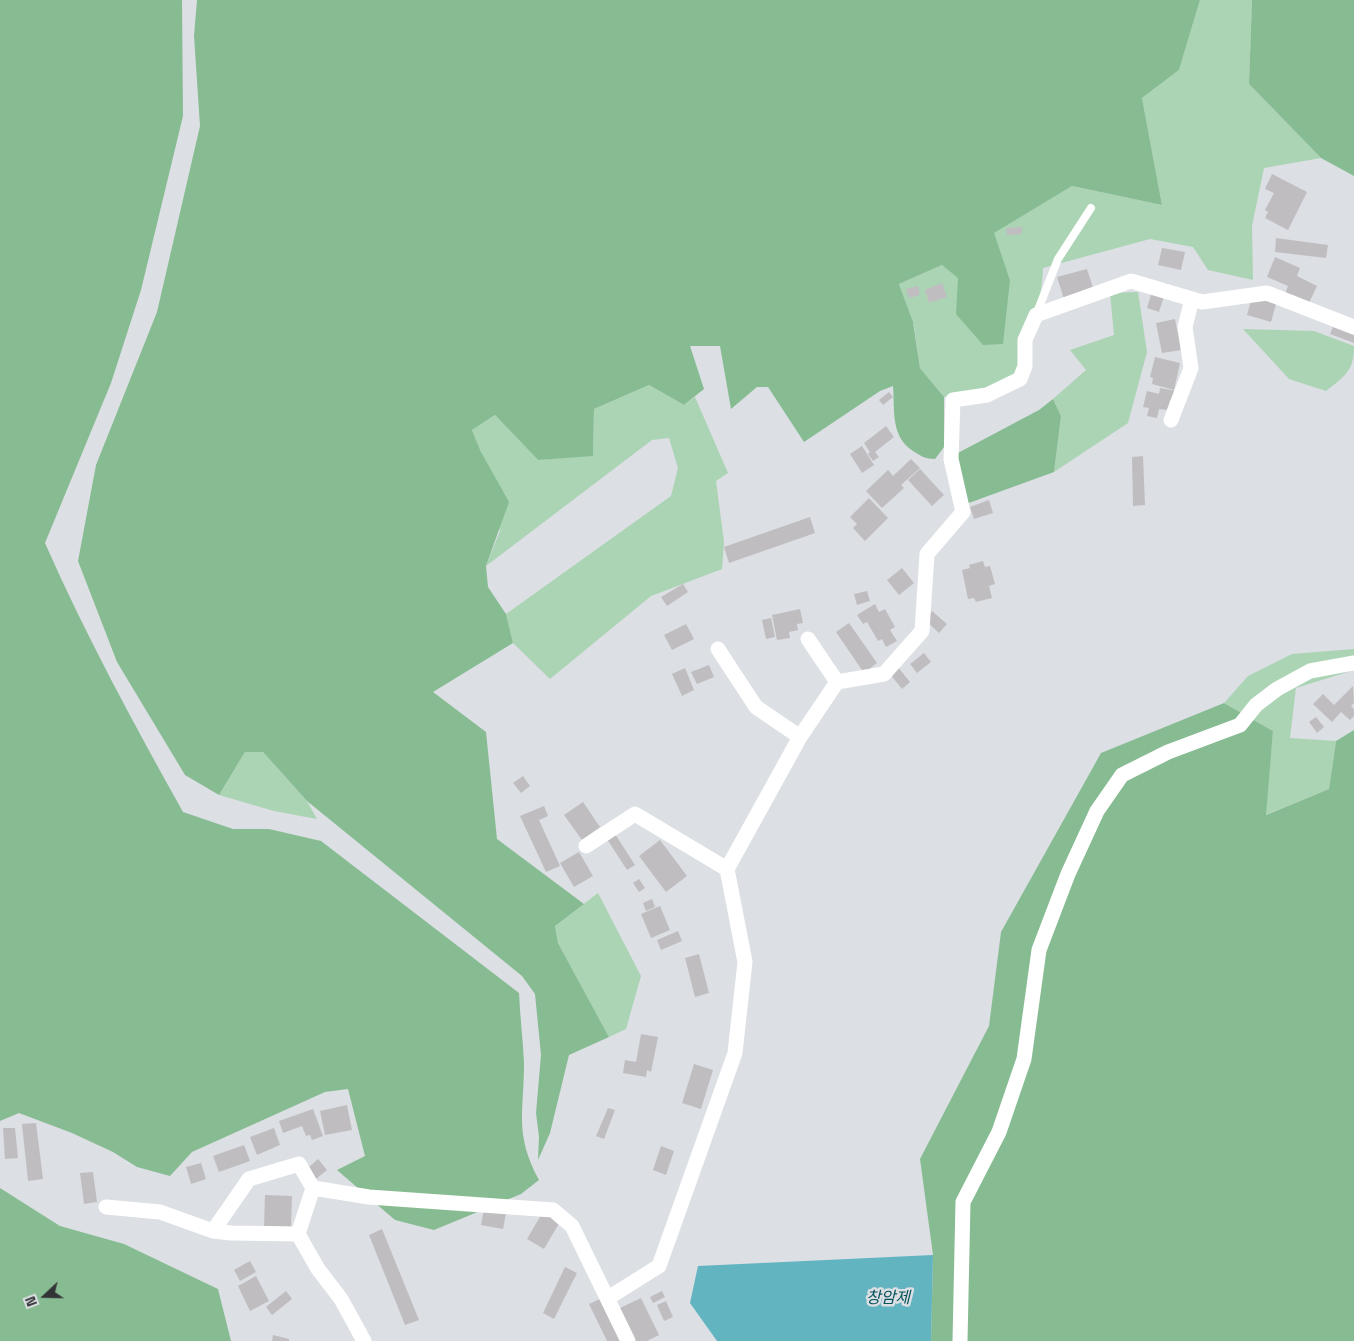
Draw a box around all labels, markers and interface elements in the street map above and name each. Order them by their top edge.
north arrow [20,1271,70,1321]
water label: 창암제 [866,1289,910,1309]
text: N [21,1294,41,1309]

